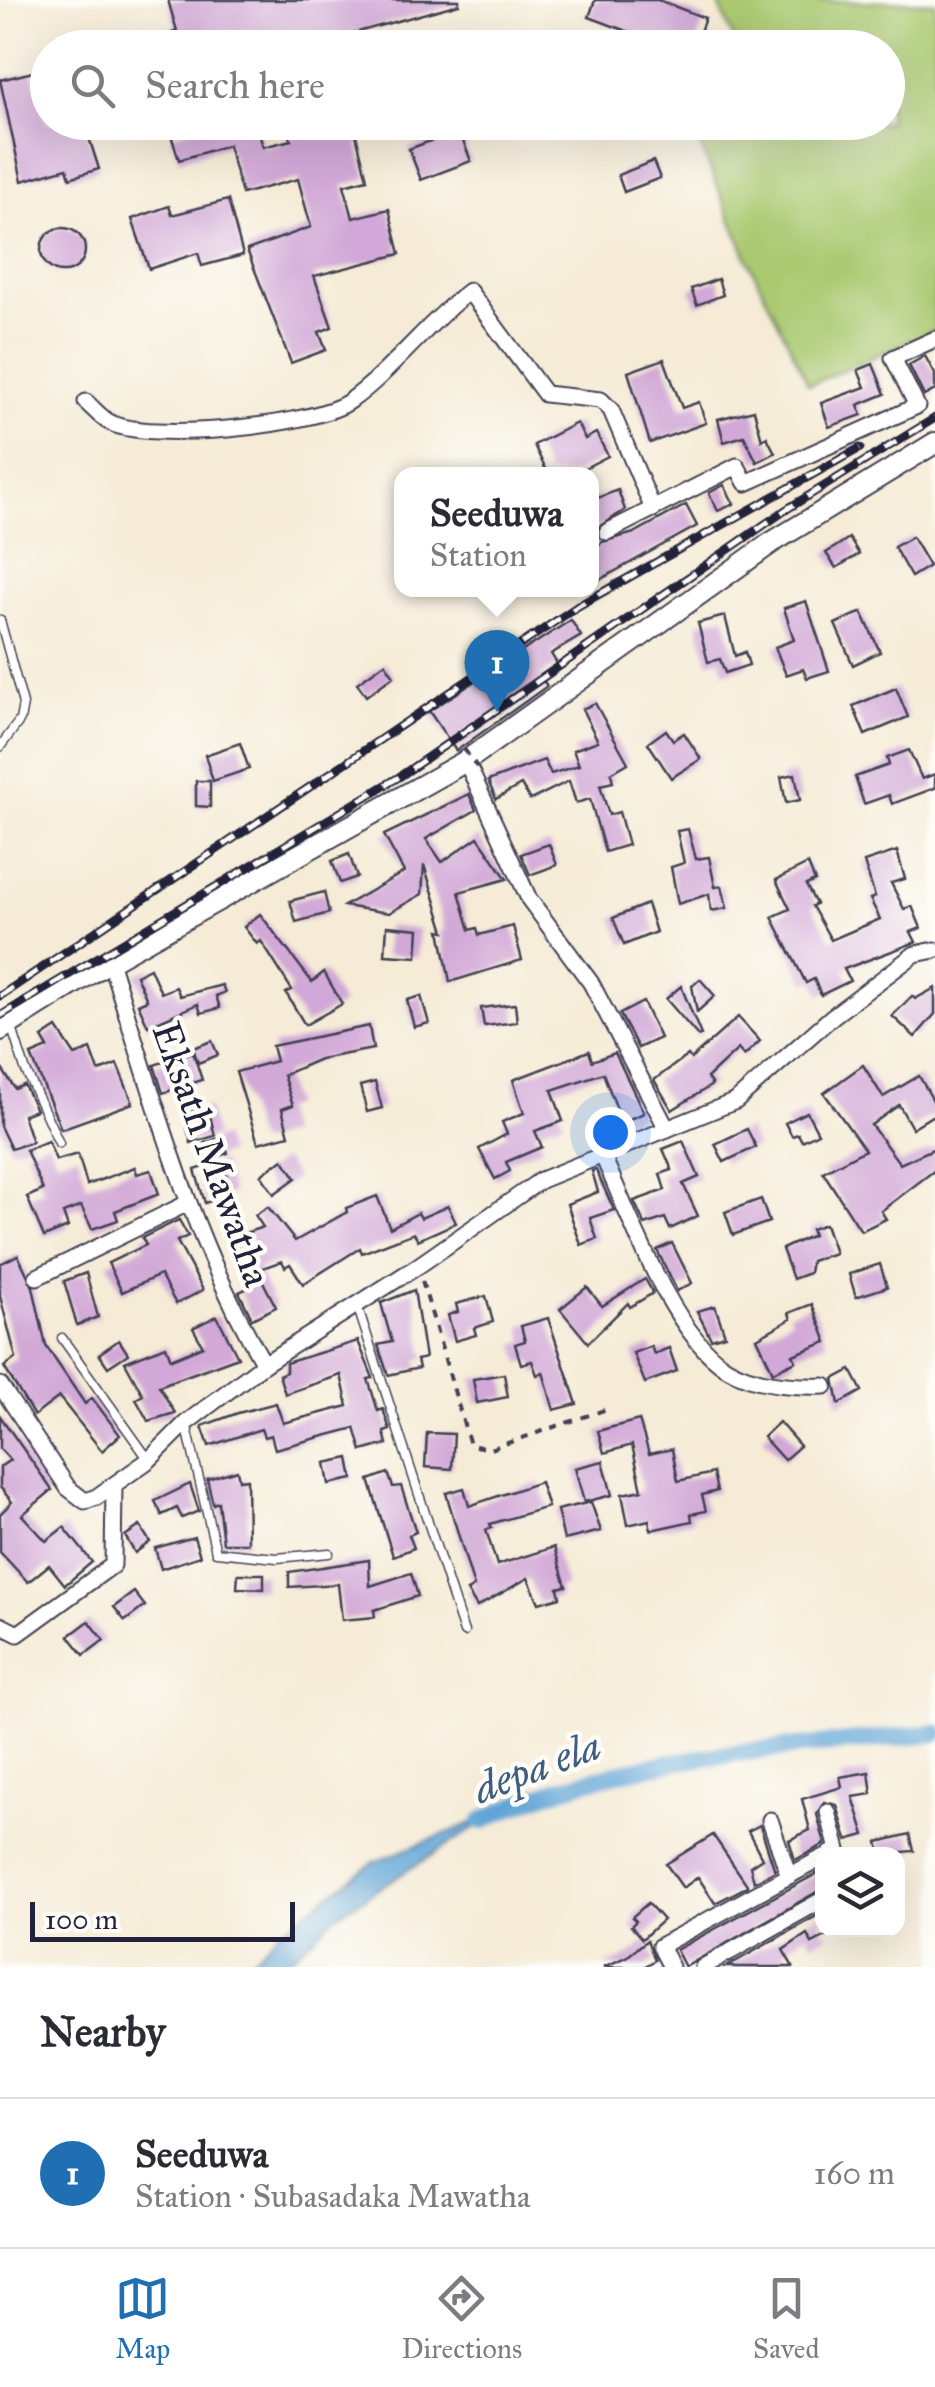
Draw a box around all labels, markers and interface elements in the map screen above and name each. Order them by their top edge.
search box [30,30,905,140]
icon: search [65,58,120,113]
text: Search here [145,62,325,108]
popup [394,467,599,597]
text: Seeduwa [430,490,563,536]
text: Station [430,536,527,575]
pin: 1 [464,630,530,712]
street label: Eksath Mawatha [141,1015,283,1293]
your location [585,1107,636,1158]
water label: depa ela [465,1719,608,1815]
map controls [815,1847,905,1937]
button: layers [815,1847,905,1937]
scale bar [30,1897,295,1942]
text: 100 m [45,1902,118,1937]
text: Nearby [40,2006,165,2058]
text: Seeduwa [135,2131,269,2177]
text: 1 [66,2154,79,2193]
text: 160 m [814,2154,895,2193]
text: Station · Subasadaka Mawatha [135,2177,531,2216]
tab: Map [115,2271,170,2366]
tab: Directions [401,2271,522,2366]
tab: Saved [753,2271,820,2366]

